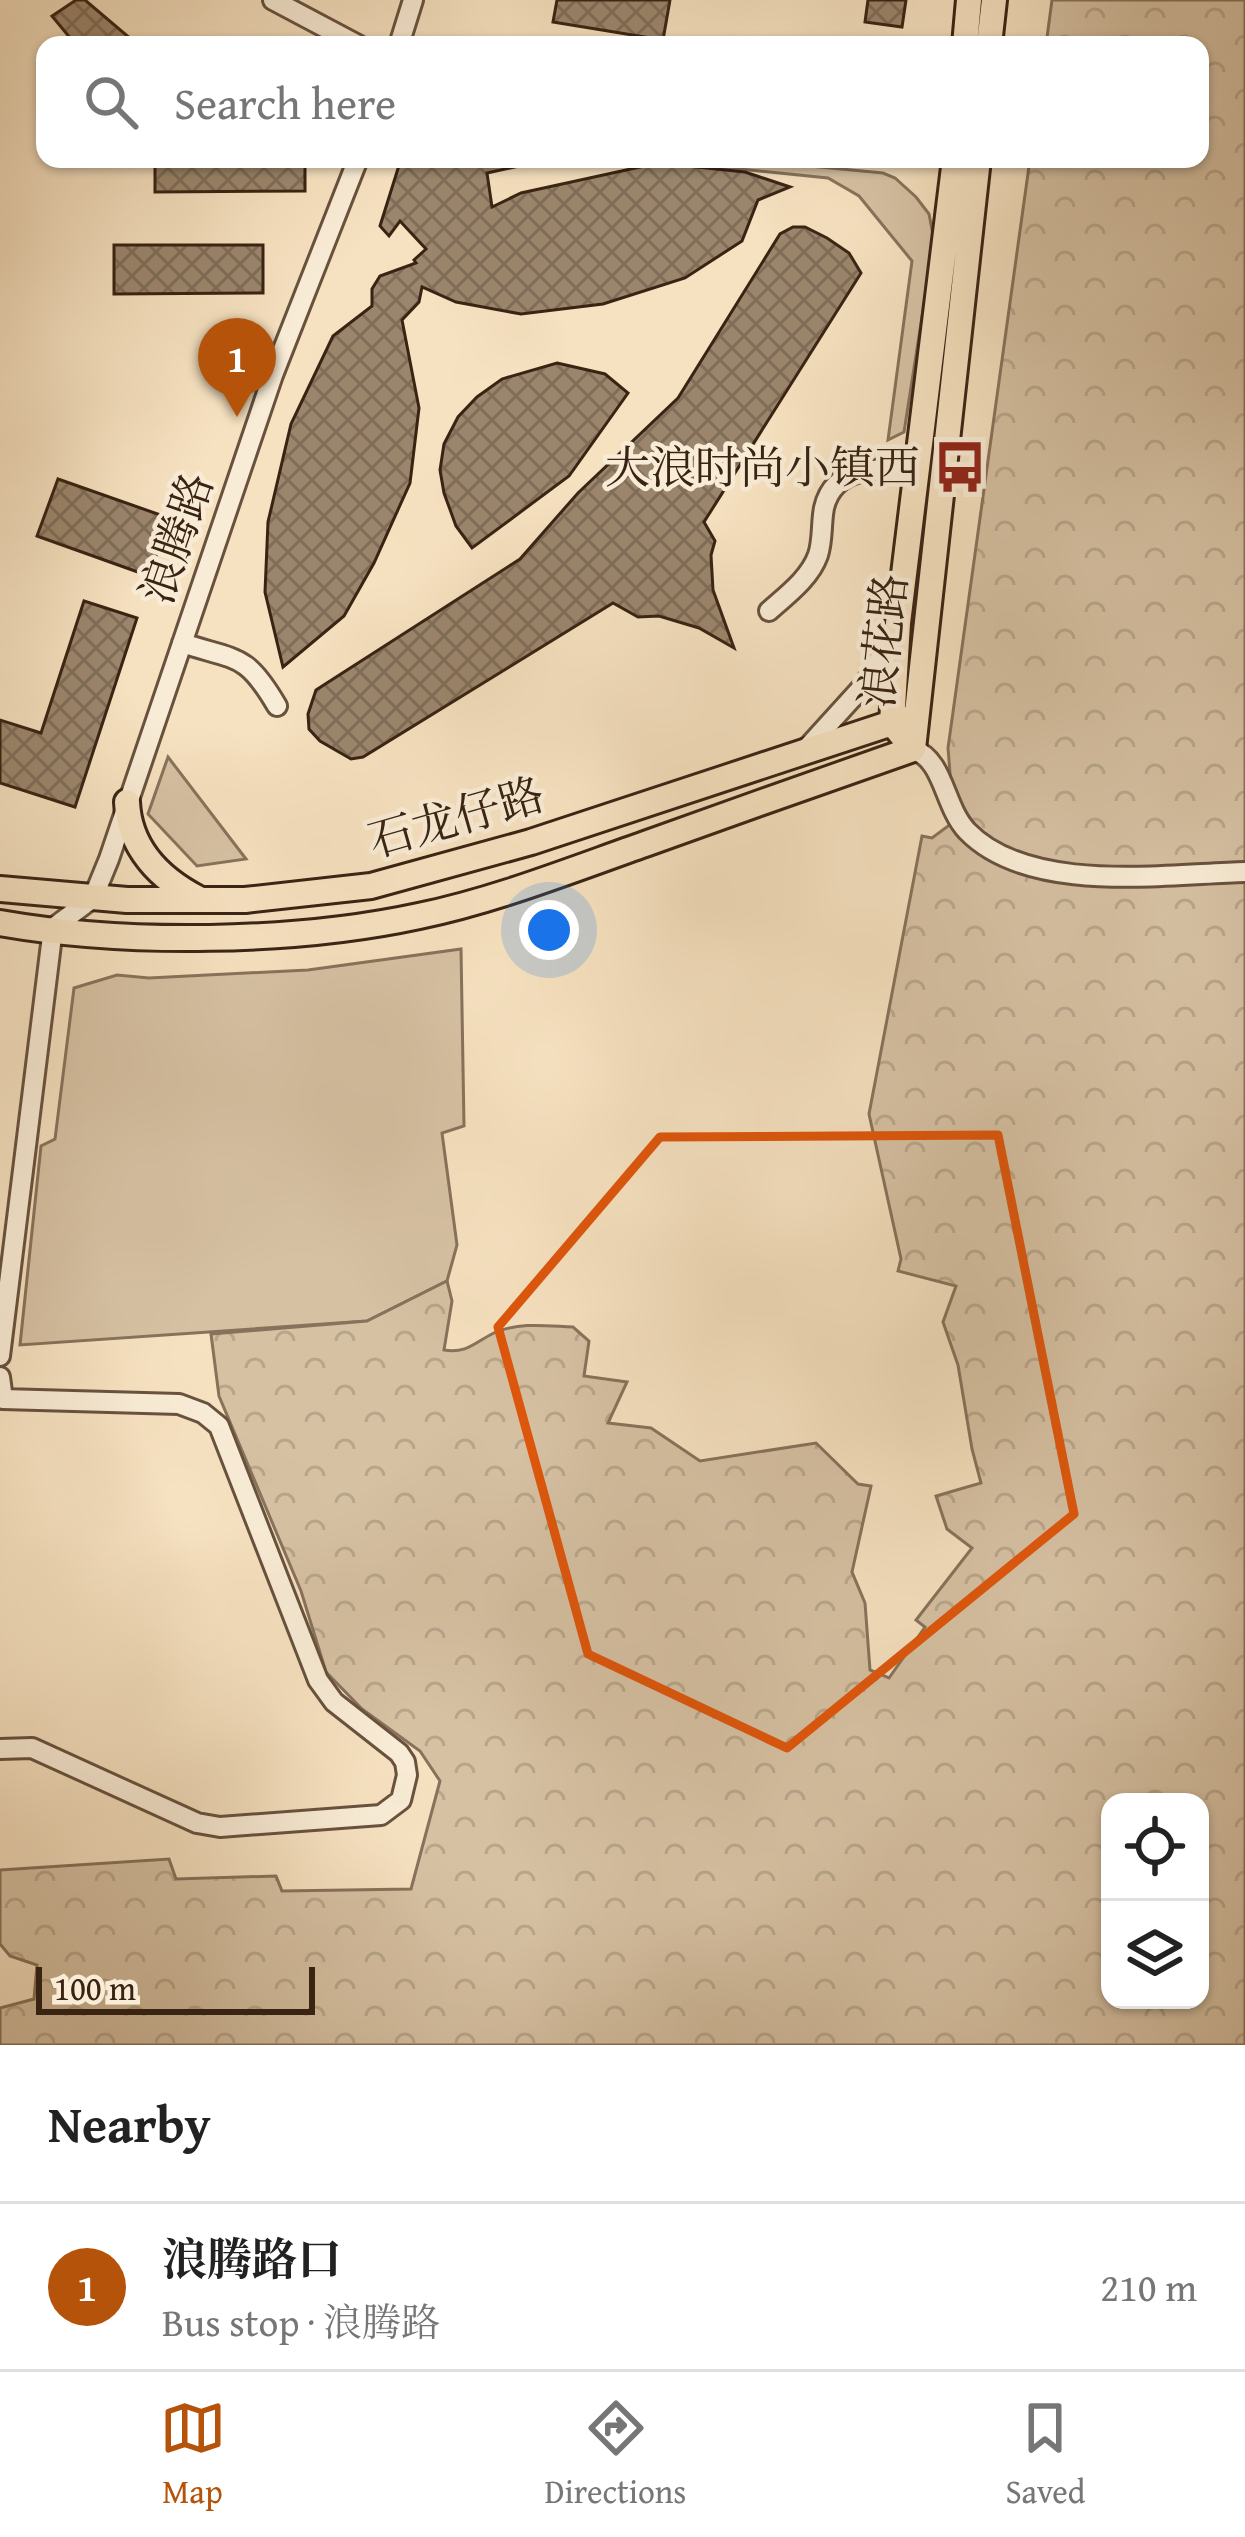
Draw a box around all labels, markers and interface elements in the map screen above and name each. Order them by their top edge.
search box [36,36,1209,168]
icon: search [78,69,144,135]
text: Search here [174,70,396,135]
pin: 1 [198,318,276,417]
place label: 大浪时尚小镇西 [605,434,920,499]
bus stop icon: 大浪时尚小镇西 [931,438,989,496]
street label: 浪腾路 [123,463,228,612]
street label: 浪花路 [843,570,922,711]
street label: 石龙仔路 [360,760,551,873]
your location [519,900,579,960]
map controls [1101,1793,1209,2009]
button: locate [1101,1793,1209,1901]
button: layers [1101,1901,1209,2009]
scale bar [36,1961,315,2014]
text: 100 m [54,1964,136,2012]
text: Nearby [48,2086,211,2161]
text: 浪腾路口 [162,2226,342,2291]
text: 1 [77,2258,97,2315]
text: 210 m [1100,2258,1197,2315]
text: Bus stop · 浪腾路 [162,2293,440,2350]
tab: Map [160,2395,226,2515]
tab: Directions [545,2395,686,2515]
tab: Saved [1006,2395,1085,2515]

